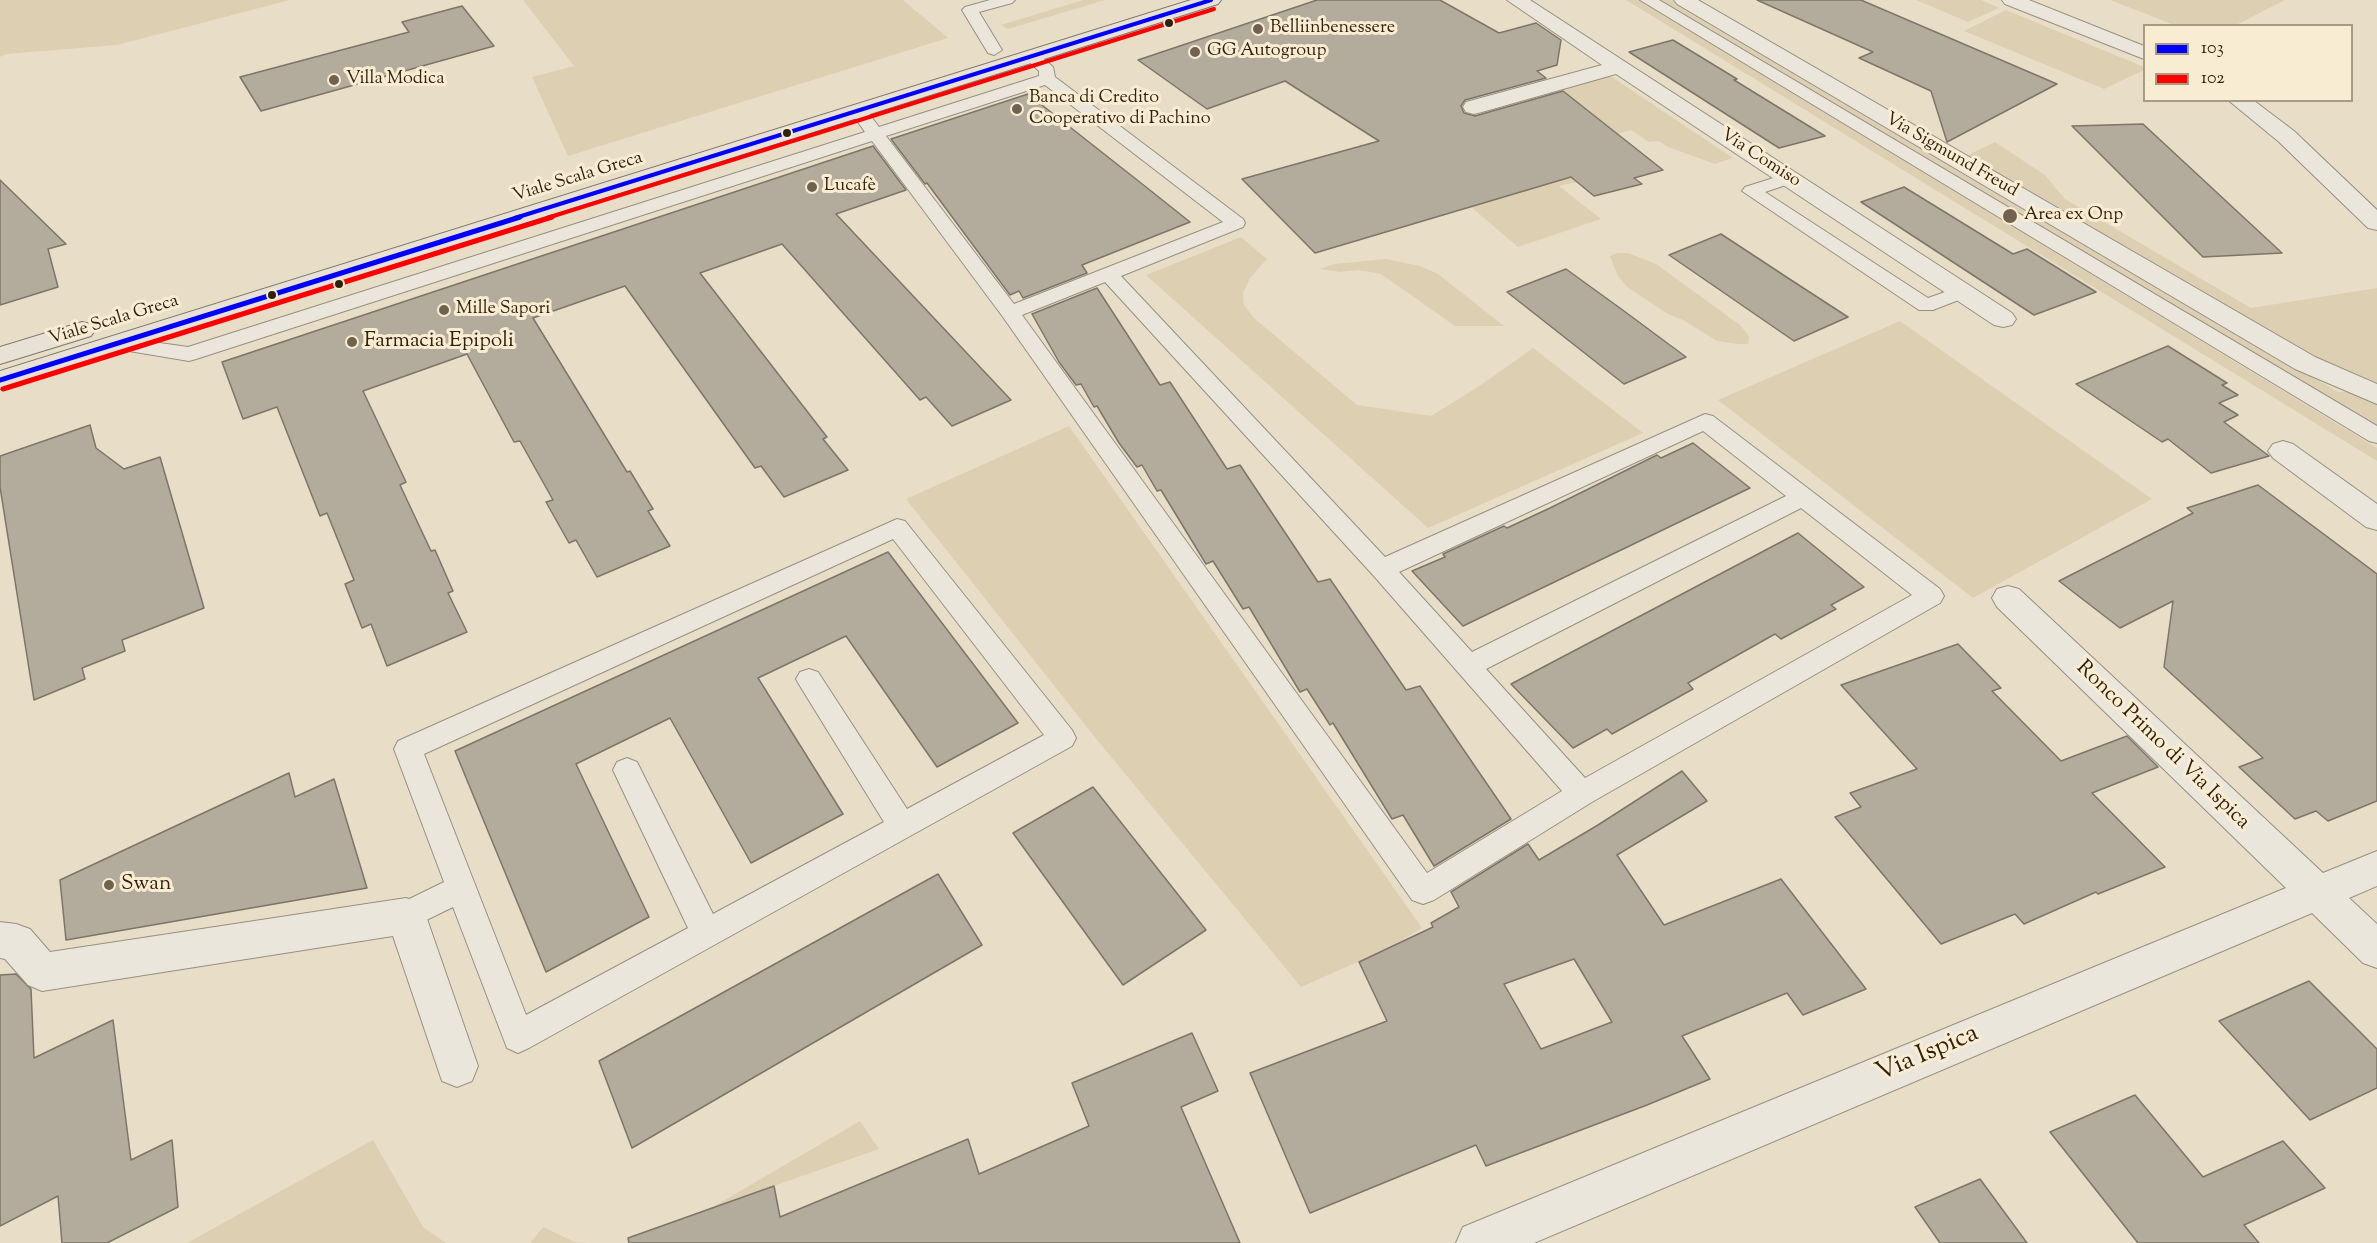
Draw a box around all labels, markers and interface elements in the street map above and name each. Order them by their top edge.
unlabelled marker [1163,17,1175,29]
place label: Belliinbenessere [1270,18,1395,40]
marker: Belliinbenessere [1251,22,1265,36]
legend [2143,24,2353,102]
text: 103 [2201,36,2224,62]
place label: GG Autogroup [1207,41,1326,63]
marker: GG Autogroup [1188,45,1202,59]
text: 102 [2201,66,2225,92]
place label: Villa Modica [346,69,444,91]
marker: Villa Modica [327,73,341,87]
place label: Banca di Credito Cooperativo di Pachino [1029,88,1211,130]
marker: Banca di Credito Cooperativo di Pachino [1010,102,1024,116]
street label: Via Sigmund Freud [1881,109,2021,203]
street label: Via Comiso [1716,125,1804,193]
unlabelled marker [781,127,793,139]
street label: Viale Scala Greca [511,148,645,208]
place label: Lucafè [824,176,876,198]
marker: Lucafè [805,180,819,194]
place label: Area ex Onp [2024,205,2123,227]
marker: Area ex Onp [2001,207,2019,225]
unlabelled marker [333,278,345,290]
unlabelled marker [266,289,278,301]
street label: Viale Scala Greca [47,291,181,351]
place label: Mille Sapori [456,299,550,321]
marker: Mille Sapori [437,303,451,317]
place label: Farmacia Epipoli [364,329,514,355]
marker: Farmacia Epipoli [345,335,359,349]
street label: Ronco Primo di Via Ispica [2070,656,2254,836]
place label: Swan [121,872,171,898]
marker: Swan [102,878,116,892]
street label: Via Ispica [1872,1019,1984,1091]

